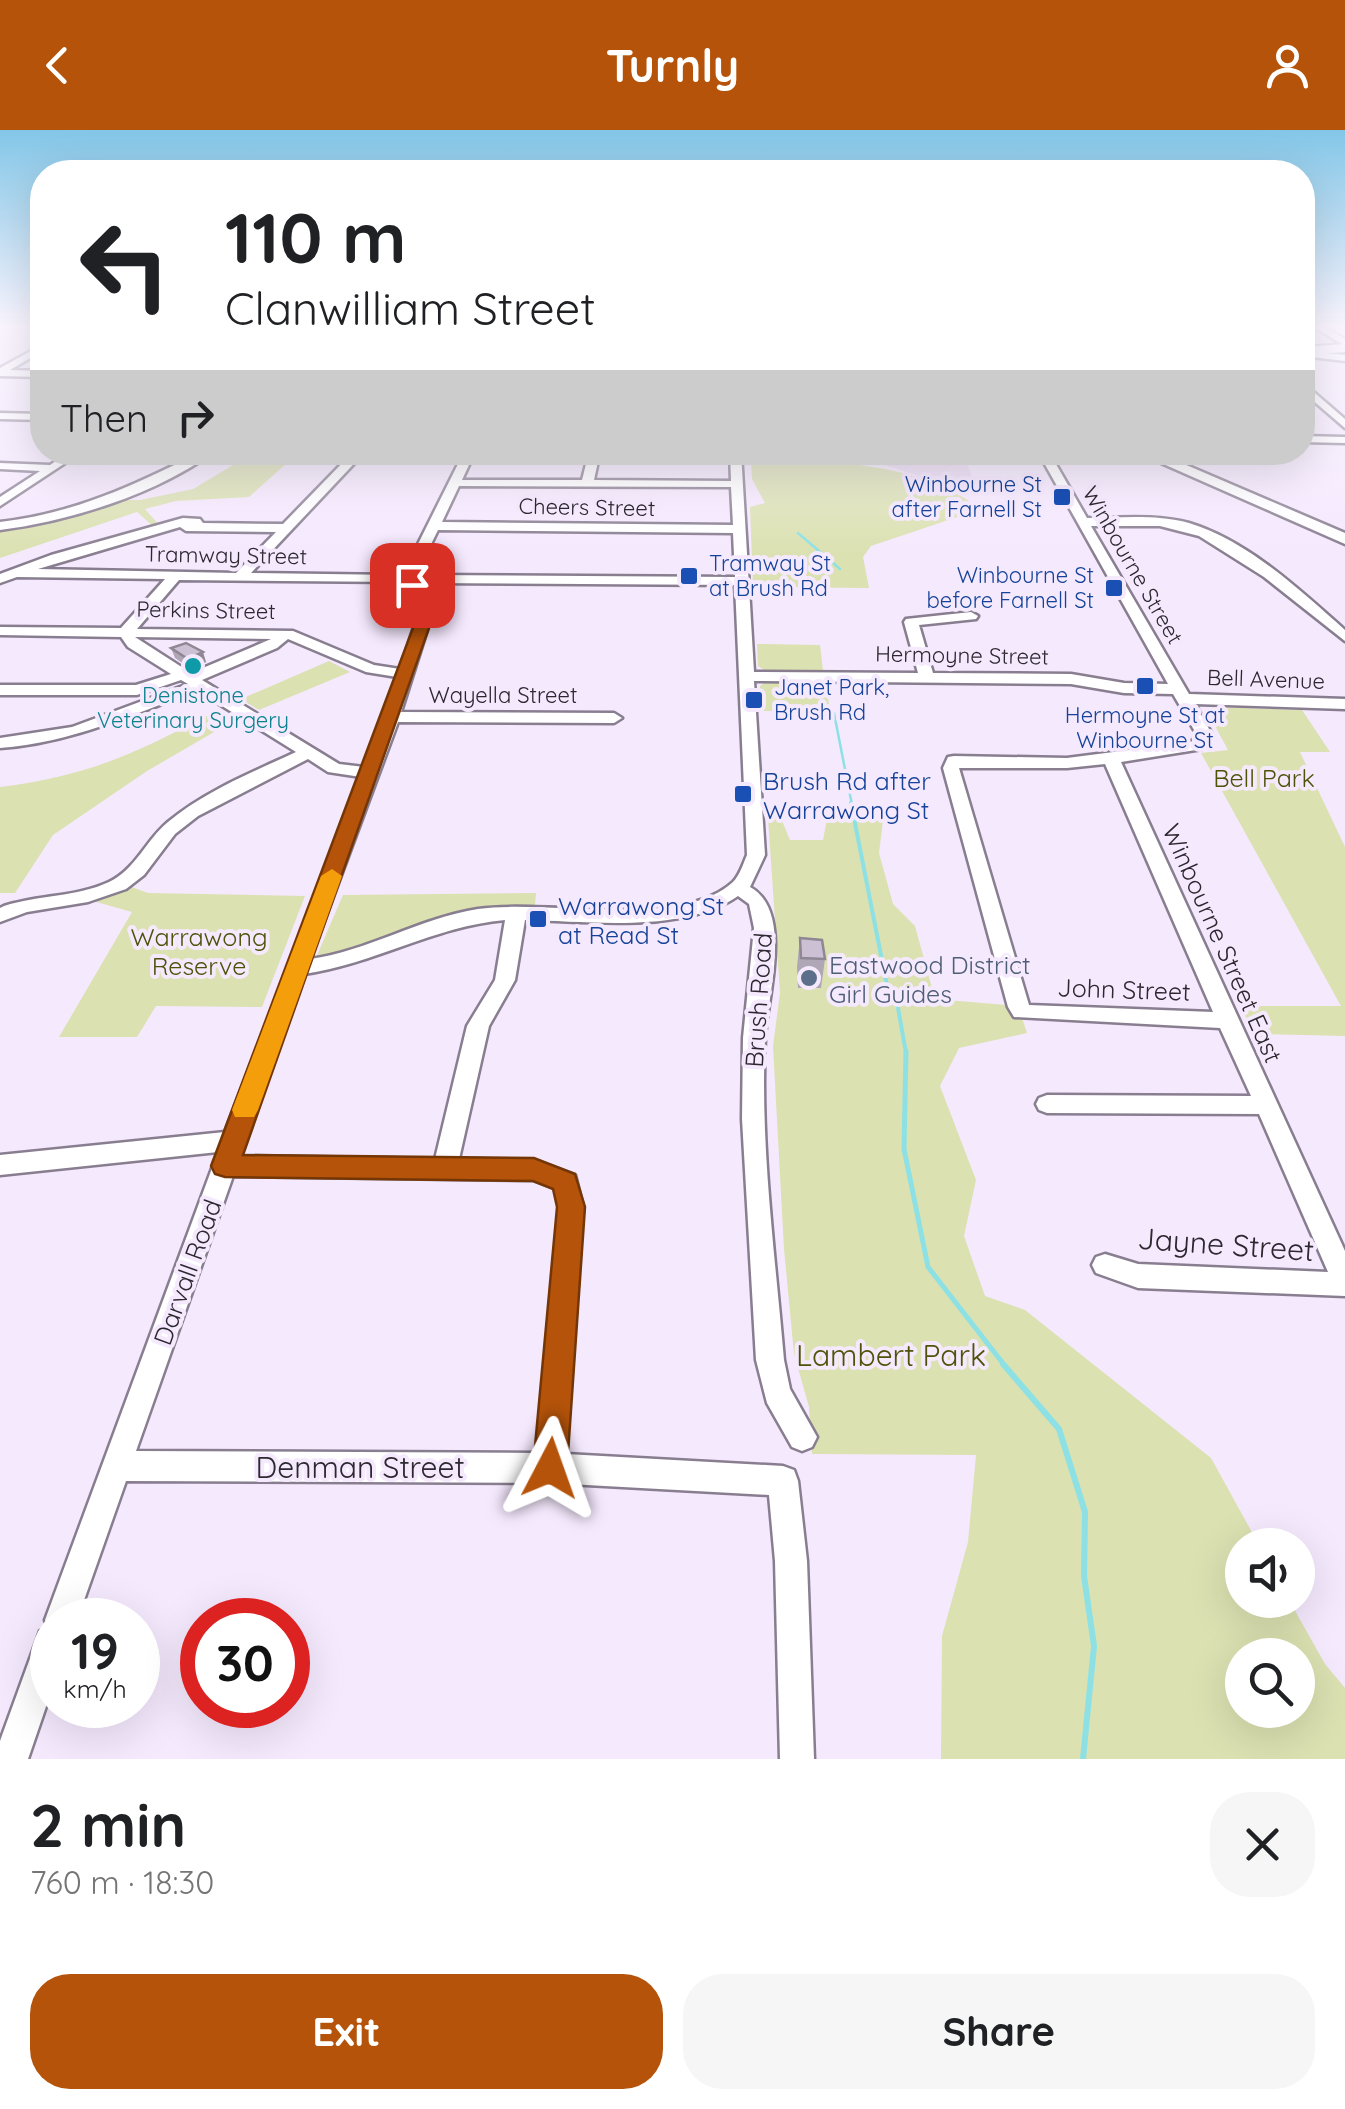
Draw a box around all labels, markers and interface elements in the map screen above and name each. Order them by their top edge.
text: Turnly [606,37,739,93]
icon: back [30,38,85,93]
icon: person [1260,38,1315,93]
text: 110 m [225,193,407,281]
icon: left [60,200,190,330]
text: Clanwilliam Street [225,280,595,336]
icon: right [168,390,223,445]
text: Then [60,394,148,442]
place label: Winbourne St after Farnell St [892,470,1042,523]
street label: Winbourne Street [1076,481,1190,649]
marker: Winbourne St after Farnell St [1051,486,1073,508]
street label: Cheers Street [518,492,656,522]
street label: Tramway Street [145,540,307,570]
pin [370,543,455,628]
place label: Tramway St at Brush Rd [709,549,831,602]
icon: arrive [385,558,440,613]
place label: Winbourne St before Farnell St [927,561,1094,614]
marker: Tramway St at Brush Rd [678,565,700,587]
marker: Winbourne St before Farnell St [1103,577,1125,599]
street label: Perkins Street [136,595,276,625]
street label: Hermoyne Street [875,639,1049,671]
marker: Denistone Veterinary Surgery [182,655,204,677]
street label: Bell Avenue [1206,663,1326,695]
place label: Janet Park, Brush Rd [774,673,889,726]
marker: Hermoyne St at Winbourne St [1134,675,1156,697]
place label: Denistone Veterinary Surgery [97,681,289,734]
street label: Wayella Street [429,681,577,709]
marker: Janet Park, Brush Rd [743,689,765,711]
place label: Hermoyne St at Winbourne St [1065,701,1225,754]
park label: Bell Park [1213,762,1315,793]
place label: Brush Rd after Warrawong St [763,765,931,825]
marker: Brush Rd after Warrawong St [732,783,754,805]
street label: Winbourne Street East [1156,819,1290,1067]
place label: Warrawong St at Read St [558,890,724,950]
marker: Warrawong St at Read St [527,908,549,930]
park label: Warrawong Reserve [131,921,267,981]
street label: Brush Road [738,932,778,1068]
place label: Eastwood District Girl Guides [829,949,1030,1009]
marker: Eastwood District Girl Guides [798,967,820,989]
street label: John Street [1057,971,1191,1007]
street label: Darvall Road [146,1195,228,1349]
street label: Jayne Street [1136,1219,1316,1269]
park label: Lambert Park [796,1336,986,1374]
position arrow [498,1416,602,1520]
street label: Denman Street [255,1448,465,1486]
map controls [1225,1528,1315,1728]
button: sound [1225,1528,1315,1618]
speed limit sign: 30 [180,1598,310,1728]
text: 19 [71,1619,119,1682]
button: search [1225,1638,1315,1728]
text: km/h [63,1673,127,1704]
text: 2 min [30,1787,186,1862]
button: close [1210,1792,1315,1897]
text: 760 m · 18:30 [30,1862,214,1902]
button: Exit [30,1974,663,2089]
button: Share [683,1974,1315,2089]

